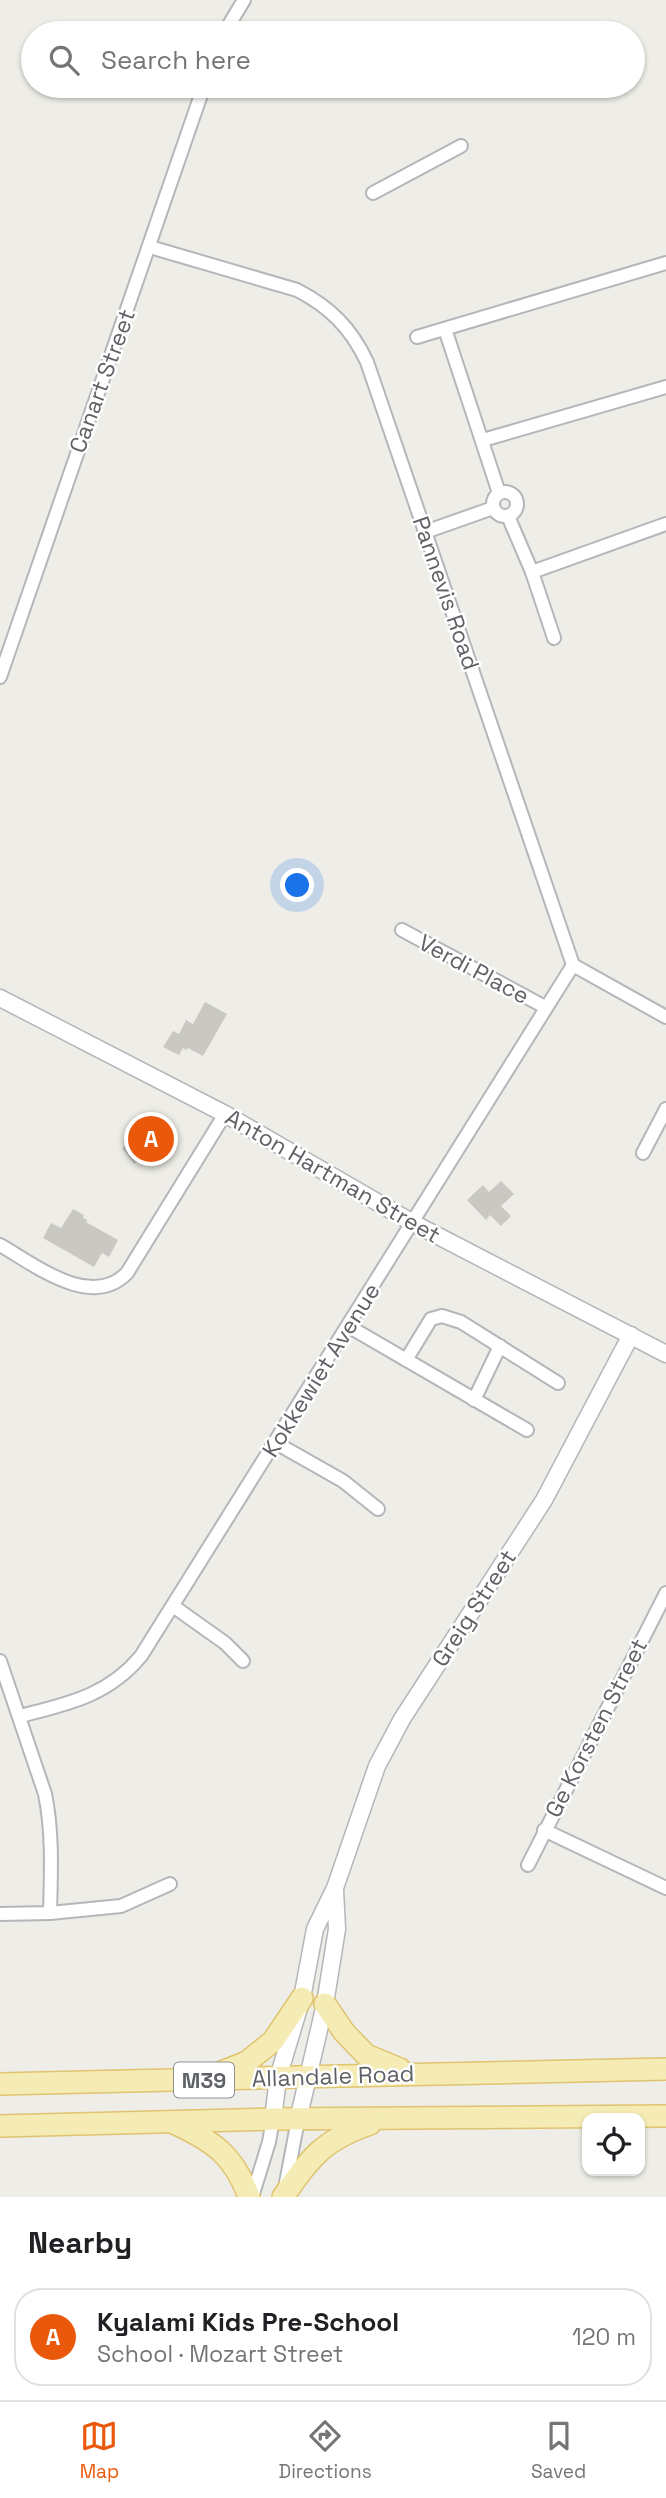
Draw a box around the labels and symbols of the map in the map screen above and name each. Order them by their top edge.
street label: Canart Street [62,305,142,457]
street label: Pannevis Road [406,512,486,674]
your location [280,868,314,902]
street label: Verdi Place [413,927,535,1011]
street label: Anton Hartman Street [220,1102,446,1250]
pin: A [128,1113,174,1165]
street label: Kokkewiet Avenue [255,1277,387,1463]
street label: Greig Street [425,1544,523,1672]
street label: Ge Korsten Street [538,1633,654,1823]
street label: Allandale Road [251,2058,415,2094]
road number: M39 [174,2062,234,2098]

